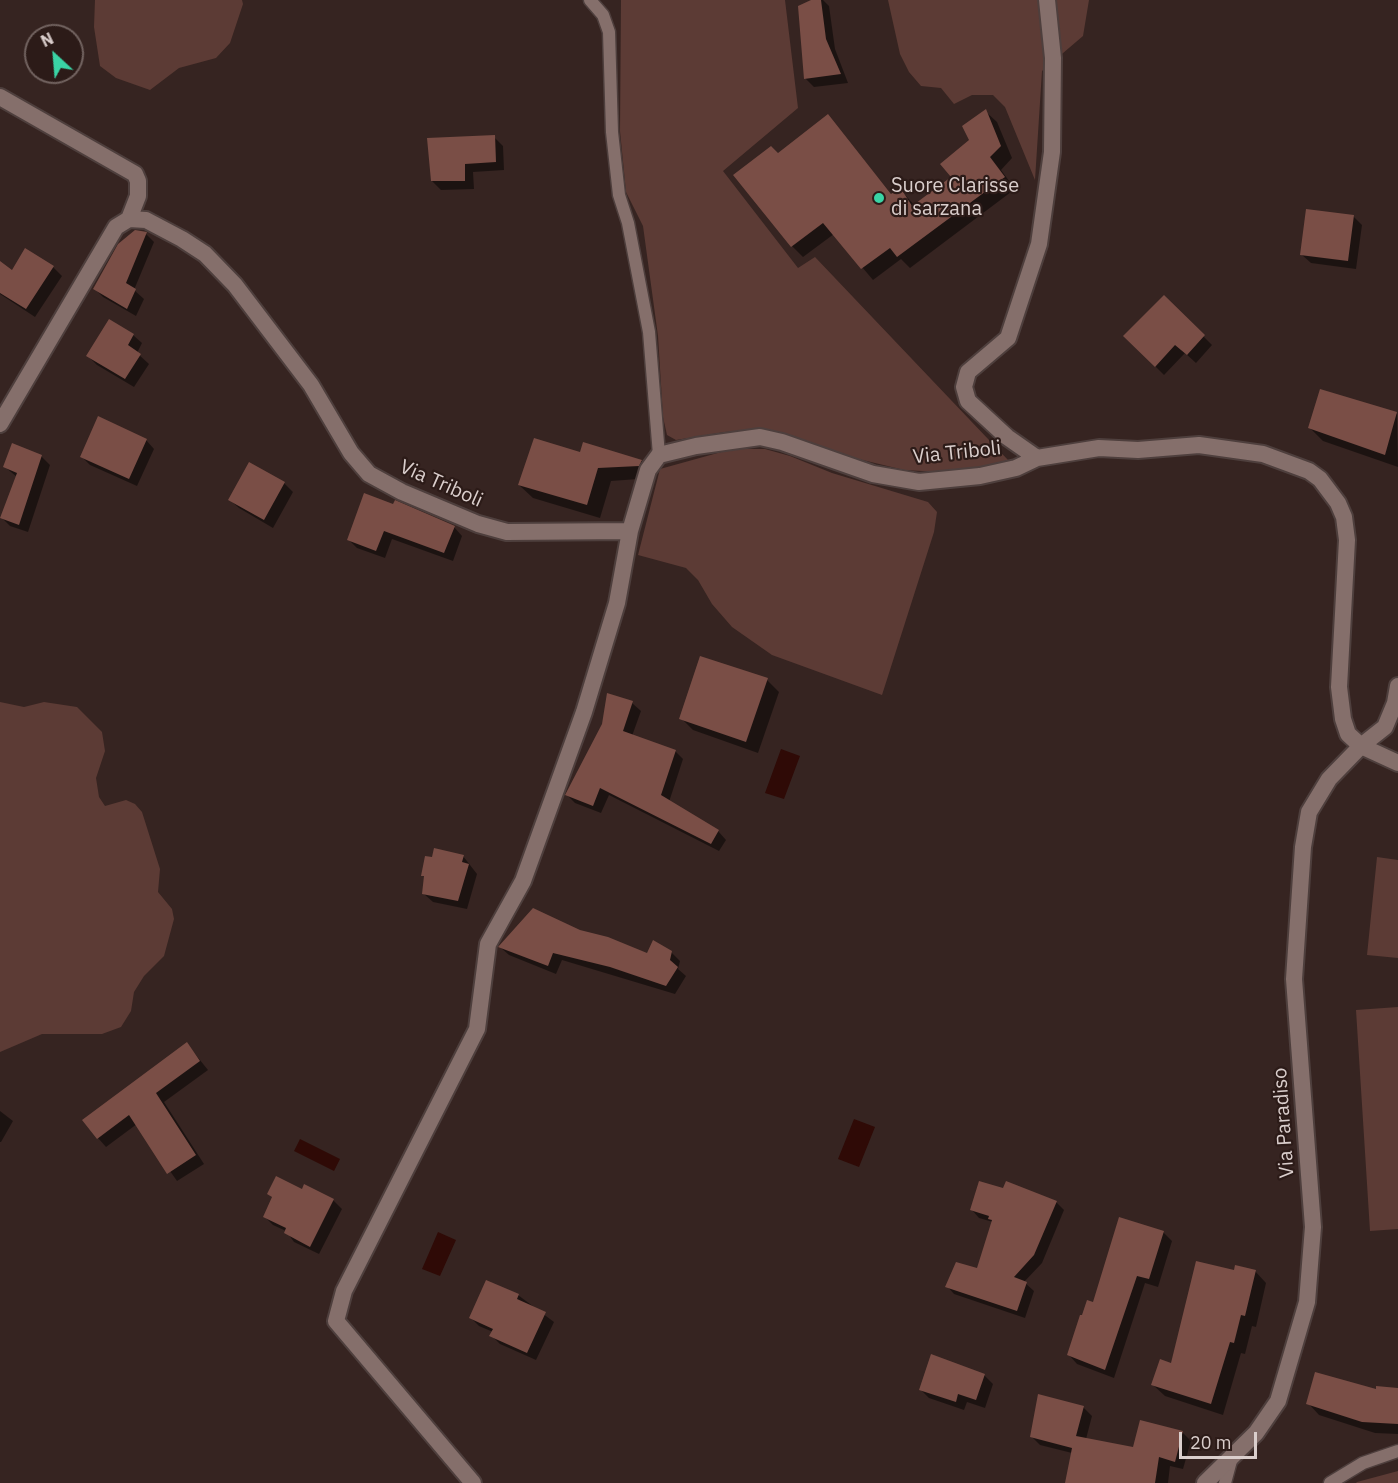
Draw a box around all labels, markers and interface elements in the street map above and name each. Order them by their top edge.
north arrow [24,24,84,84]
text: N [37,28,57,51]
place label: Suore Clarisse di sarzana [891,174,1019,221]
marker: Suore Clarisse di sarzana [872,191,886,205]
street label: Via Triboli [912,436,1002,470]
street label: Via Triboli [396,455,486,513]
street label: Via Paradiso [1268,1067,1300,1179]
scale bar [1182,1420,1260,1458]
text: 20 m [1190,1431,1232,1454]

